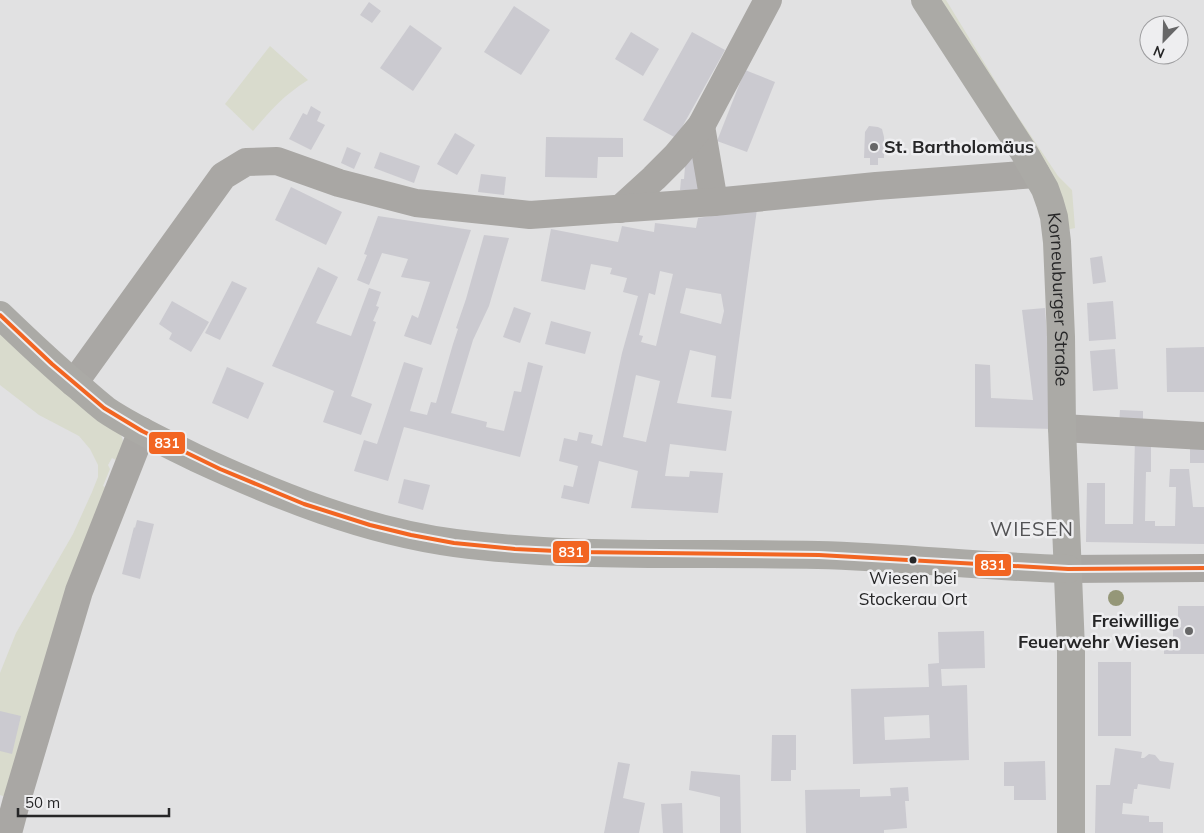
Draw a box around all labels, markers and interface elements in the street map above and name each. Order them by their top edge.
north arrow [1139,15,1189,65]
text: N [1151,42,1167,62]
place label: St. Bartholomäus [884,135,1034,158]
marker: St. Bartholomäus [868,141,880,153]
street label: Korneuburger Straße [1043,211,1074,387]
line badge: 831 [148,431,186,455]
text: 831 [154,434,180,452]
district label: WIESEN [990,516,1074,541]
line badge: 831 [552,540,590,564]
text: 831 [558,543,584,561]
line badge: 831 [974,553,1012,577]
marker: Wiesen bei Stockerau Ort [908,555,918,565]
text: 831 [980,556,1006,574]
place label: Wiesen bei Stockerau Ort [859,567,967,609]
place label: Freiwillige Feuerwehr Wiesen [1018,609,1179,653]
marker: Freiwillige Feuerwehr Wiesen [1183,625,1195,637]
scale bar [18,786,169,818]
text: 50 m [25,793,60,812]

